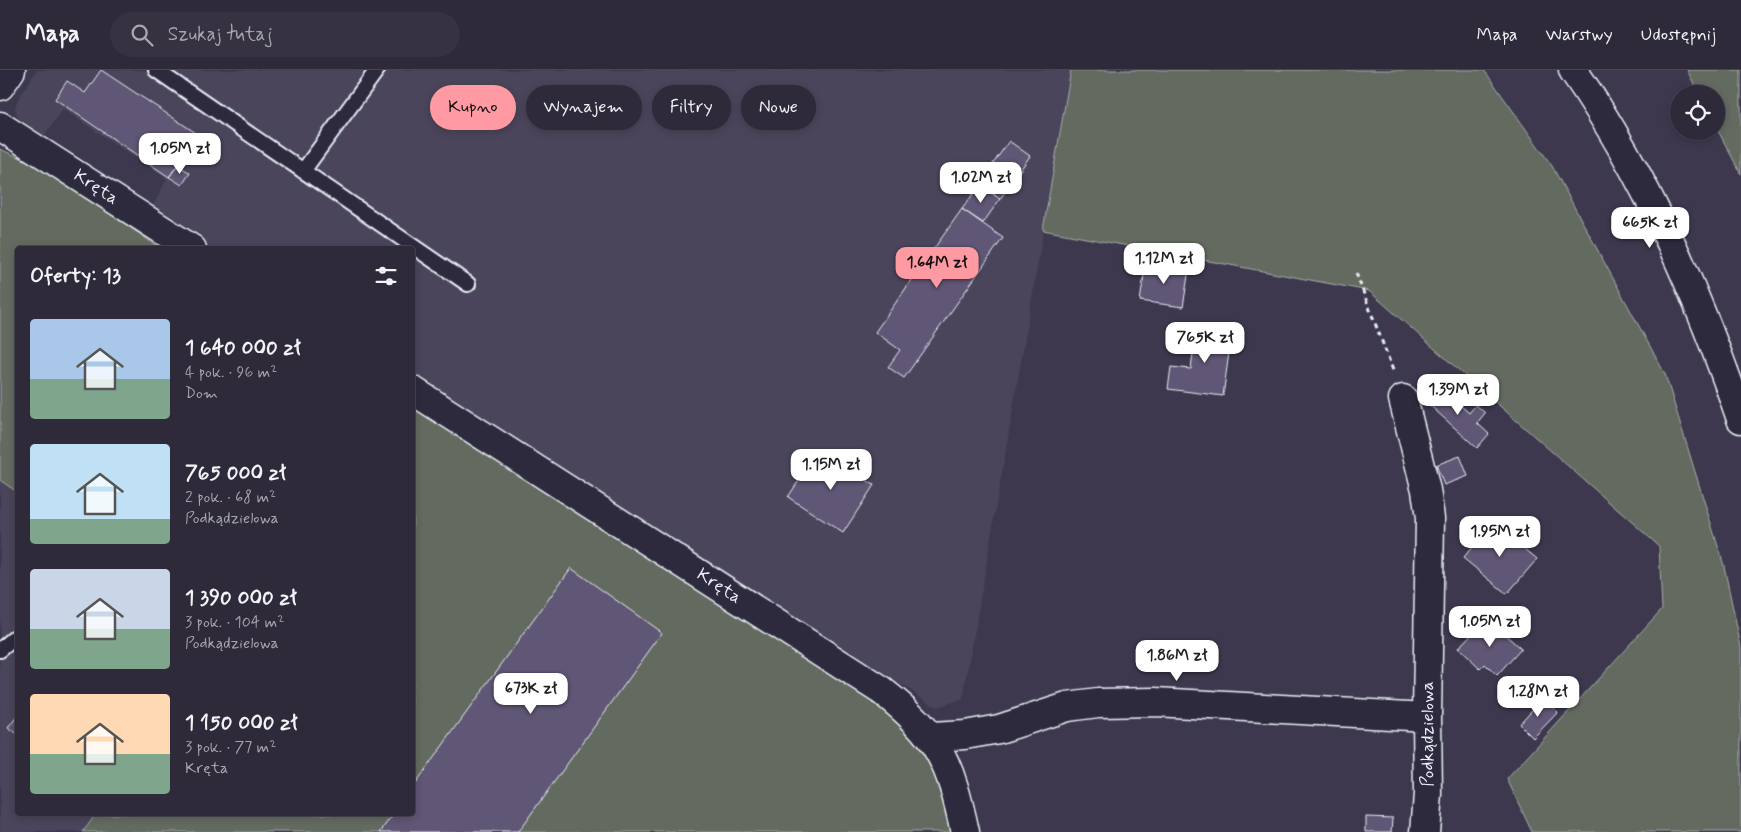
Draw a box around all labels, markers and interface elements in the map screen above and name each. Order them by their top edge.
search box [110,12,460,57]
text: Mapa [25,19,80,50]
icon: search [128,21,156,49]
text: Szukaj tutaj [168,22,273,47]
text: Mapa [1477,23,1518,47]
text: Warstwy [1546,23,1613,47]
text: Udostępnij [1641,23,1716,47]
chip: Kupno [430,85,516,130]
chip: Wynajem [526,85,642,130]
chip: Filtry [652,85,731,130]
chip: Nowe [741,85,816,130]
map controls [1670,85,1725,140]
button: locate [1670,85,1725,140]
pin: 1.05M zł [128,132,232,175]
text: 1.05M zł [150,138,210,159]
pin: 1.02M zł [929,162,1033,204]
street label: Kręta [69,164,123,210]
text: 1.02M zł [951,167,1011,188]
pin: 665K zł [1604,206,1696,249]
text: 665K zł [1622,212,1678,233]
pin: 1.12M zł [1112,242,1216,285]
pin: 1.64M zł [885,246,989,289]
text: 1.12M zł [1135,248,1193,269]
text: 1.64M zł [907,252,967,273]
text: Oferty: 13 [30,262,121,290]
icon: filters [372,262,400,290]
pin: 765K zł [1159,322,1251,364]
text: 765K zł [1176,327,1234,348]
text: 1 640 000 zł [185,334,301,362]
icon: home [70,339,130,399]
text: 4 pok. · 96 m² [185,362,277,383]
pin: 1.39M zł [1406,374,1510,416]
text: 1.39M zł [1428,379,1488,400]
text: Dom [185,383,218,404]
pin: 1.15M zł [779,448,883,491]
text: 1.15M zł [802,454,860,475]
text: 765 000 zł [185,459,286,487]
icon: home [70,464,130,524]
text: 2 pok. · 68 m² [185,487,276,508]
text: Podkądzielowa [185,508,279,529]
pin: 1.95M zł [1448,516,1552,558]
text: 1.95M zł [1470,521,1530,542]
street label: Kręta [692,563,746,609]
text: 1 390 000 zł [185,584,297,612]
icon: home [70,589,130,649]
pin: 1.05M zł [1438,606,1542,648]
text: 1.05M zł [1460,611,1520,632]
text: 3 pok. · 104 m² [185,612,284,633]
text: Podkądzielowa [185,633,279,654]
pin: 1.86M zł [1125,640,1229,682]
text: 1.86M zł [1147,645,1207,666]
pin: 673K zł [485,672,577,715]
pin: 1.28M zł [1486,676,1590,718]
text: 673K zł [505,678,557,699]
street label: Podkądzielowa [1416,681,1440,787]
text: 1.28M zł [1508,681,1568,702]
text: 1 150 000 zł [185,709,298,737]
icon: home [70,714,130,774]
text: 3 pok. · 77 m² [185,737,276,758]
text: Kręta [185,758,228,779]

